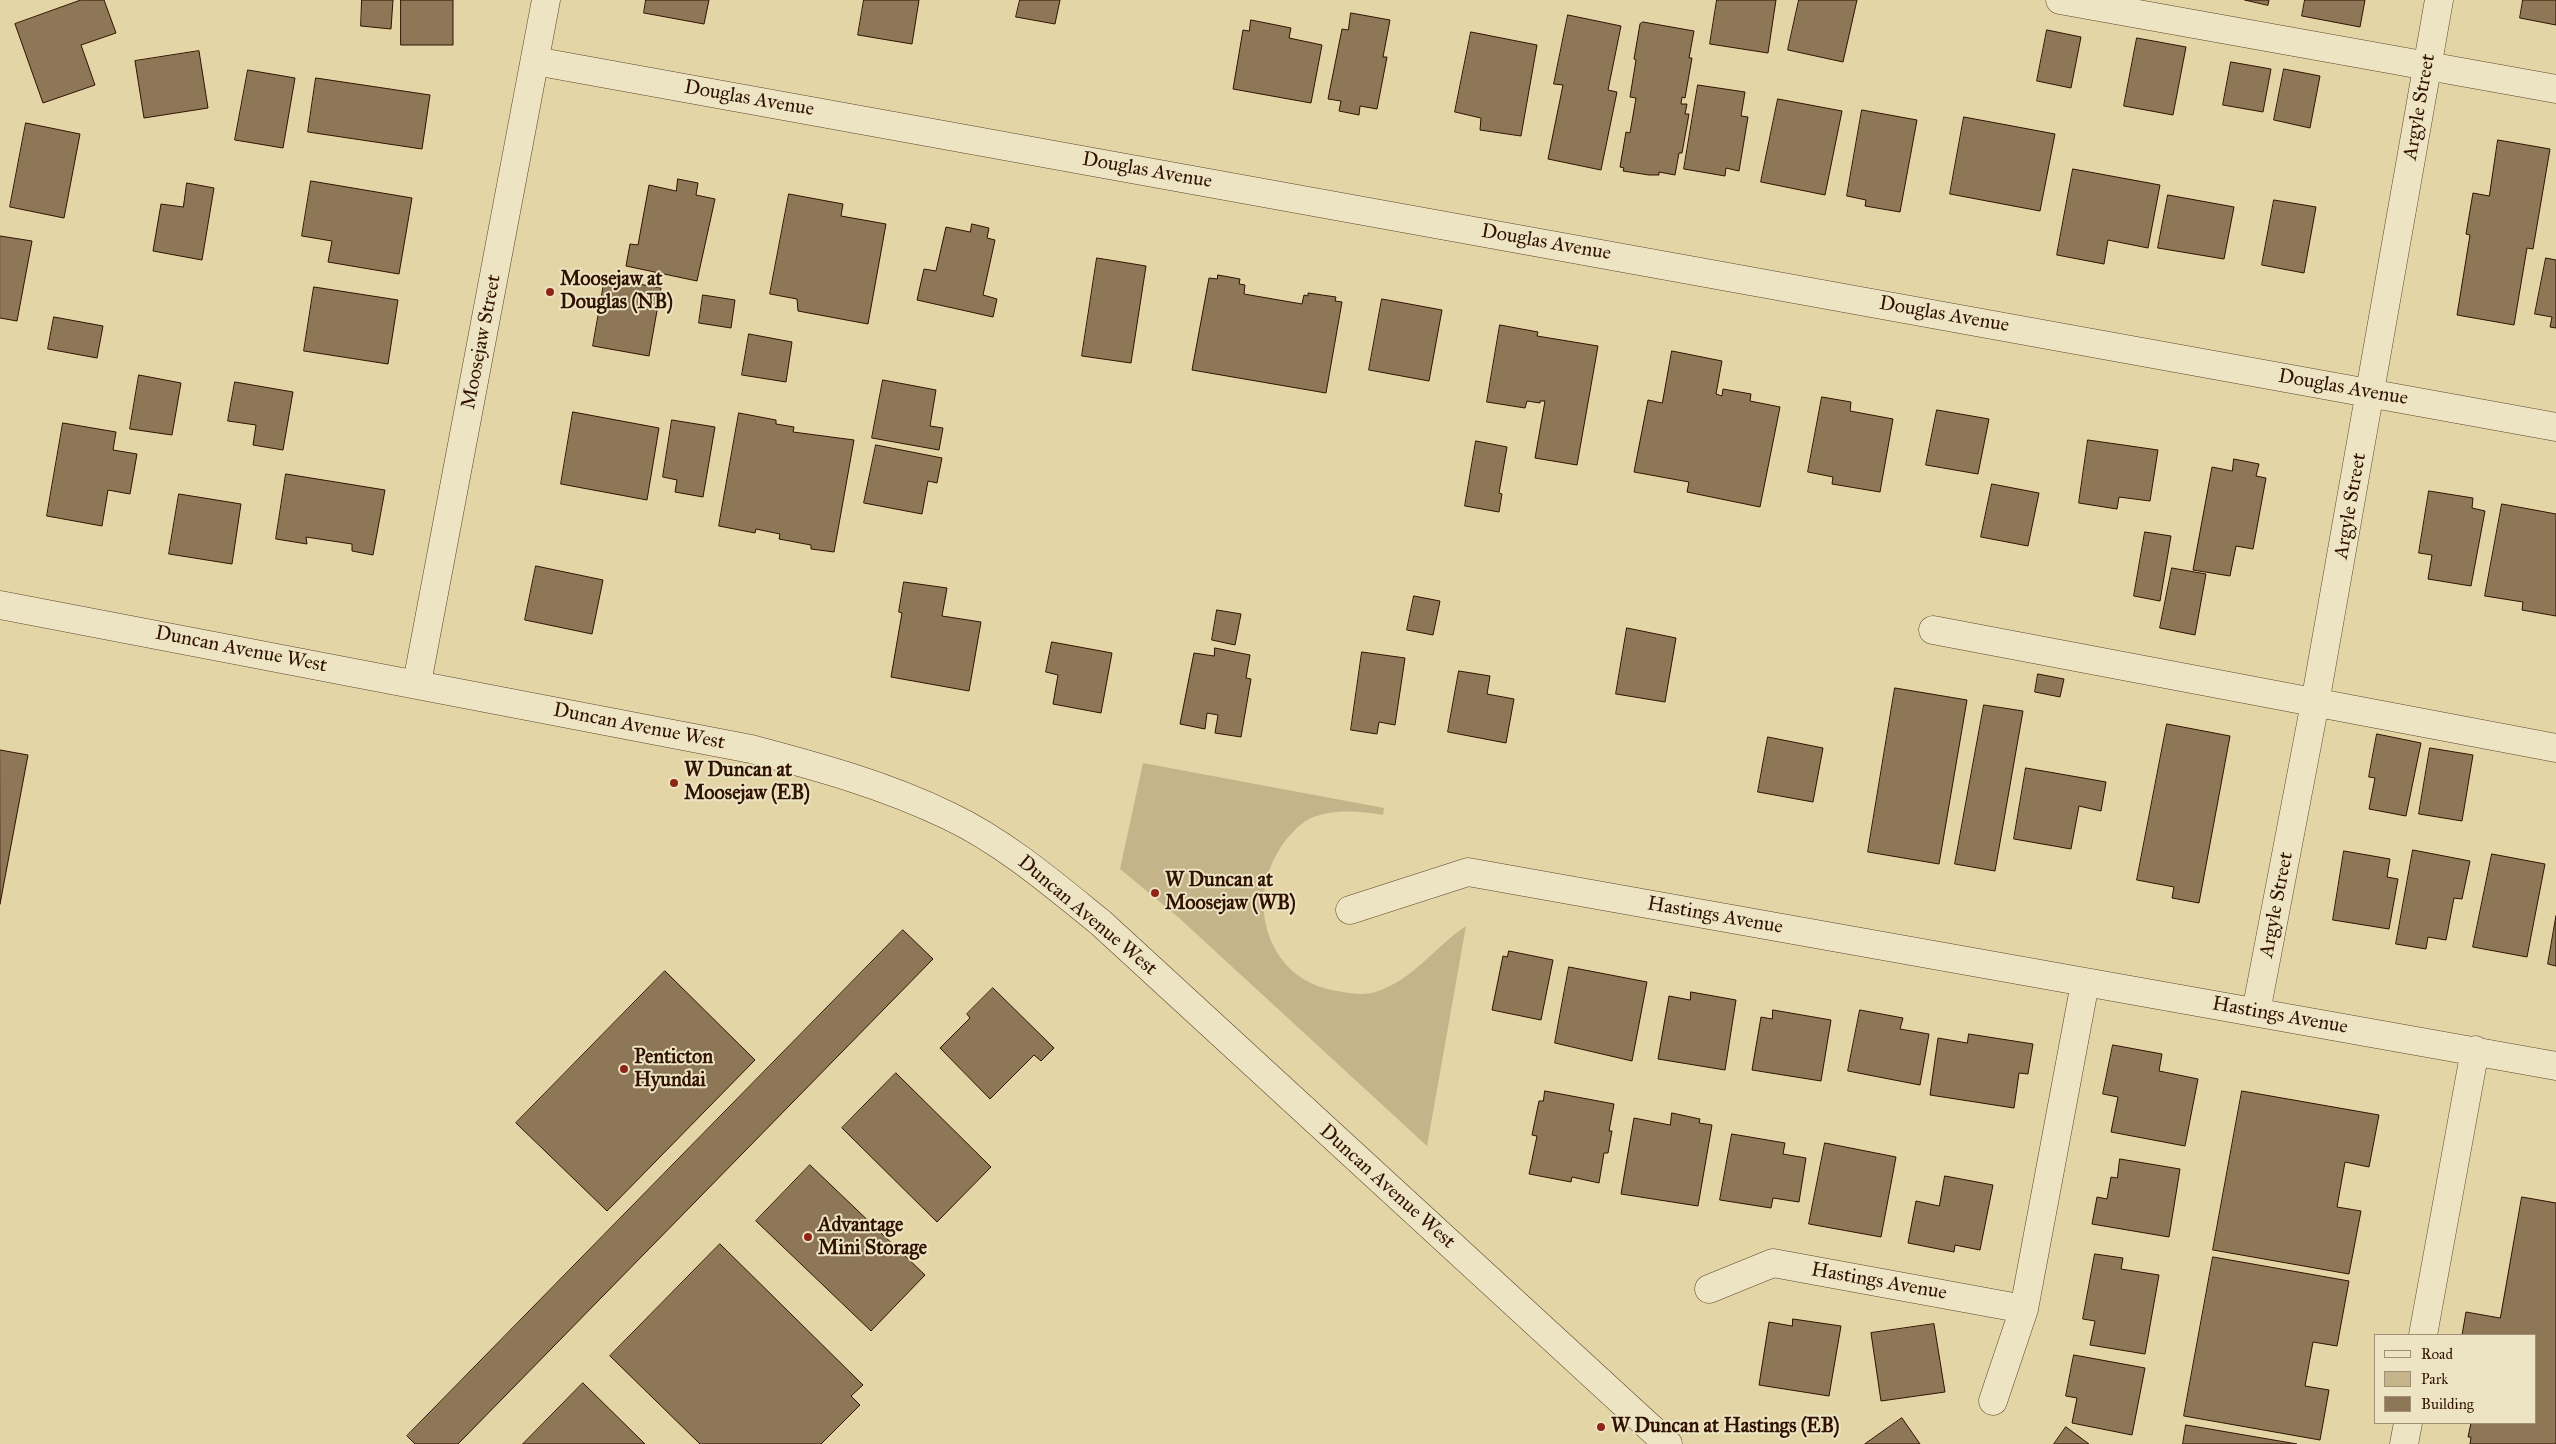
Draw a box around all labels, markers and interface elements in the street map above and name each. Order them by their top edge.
street label: Argyle Street [2399,52,2441,162]
street label: Douglas Avenue [682,76,816,122]
street label: Douglas Avenue [1080,148,1214,194]
street label: Douglas Avenue [1479,220,1613,266]
place label: Moosejaw at Douglas (NB) [560,268,673,315]
street label: Moosejaw Street [457,273,507,411]
marker: Moosejaw at Douglas (NB) [544,286,556,298]
street label: Douglas Avenue [1877,292,2011,338]
street label: Douglas Avenue [2276,365,2410,411]
street label: Argyle Street [2330,451,2372,561]
street label: Duncan Avenue West [153,622,329,678]
street label: Duncan Avenue West [551,699,727,755]
place label: W Duncan at Moosejaw (EB) [684,759,810,806]
marker: W Duncan at Moosejaw (EB) [668,777,680,789]
street label: Argyle Street [2255,850,2299,960]
street label: Duncan Avenue West [1012,851,1162,981]
place label: W Duncan at Moosejaw (WB) [1165,869,1296,916]
marker: W Duncan at Moosejaw (WB) [1149,887,1161,899]
street label: Hastings Avenue [1645,892,1785,940]
street label: Hastings Avenue [2210,992,2350,1040]
place label: Penticton Hyundai [634,1046,713,1093]
marker: Penticton Hyundai [618,1063,630,1075]
street label: Duncan Avenue West [1314,1120,1460,1254]
place label: Advantage Mini Storage [818,1214,927,1261]
marker: Advantage Mini Storage [802,1231,814,1243]
street label: Hastings Avenue [1809,1258,1949,1306]
legend [2374,1334,2536,1424]
text: Road [2421,1345,2453,1363]
text: Park [2421,1370,2448,1388]
text: Building [2421,1395,2474,1413]
place label: W Duncan at Hastings (EB) [1611,1415,1840,1439]
marker: W Duncan at Hastings (EB) [1595,1421,1607,1433]

